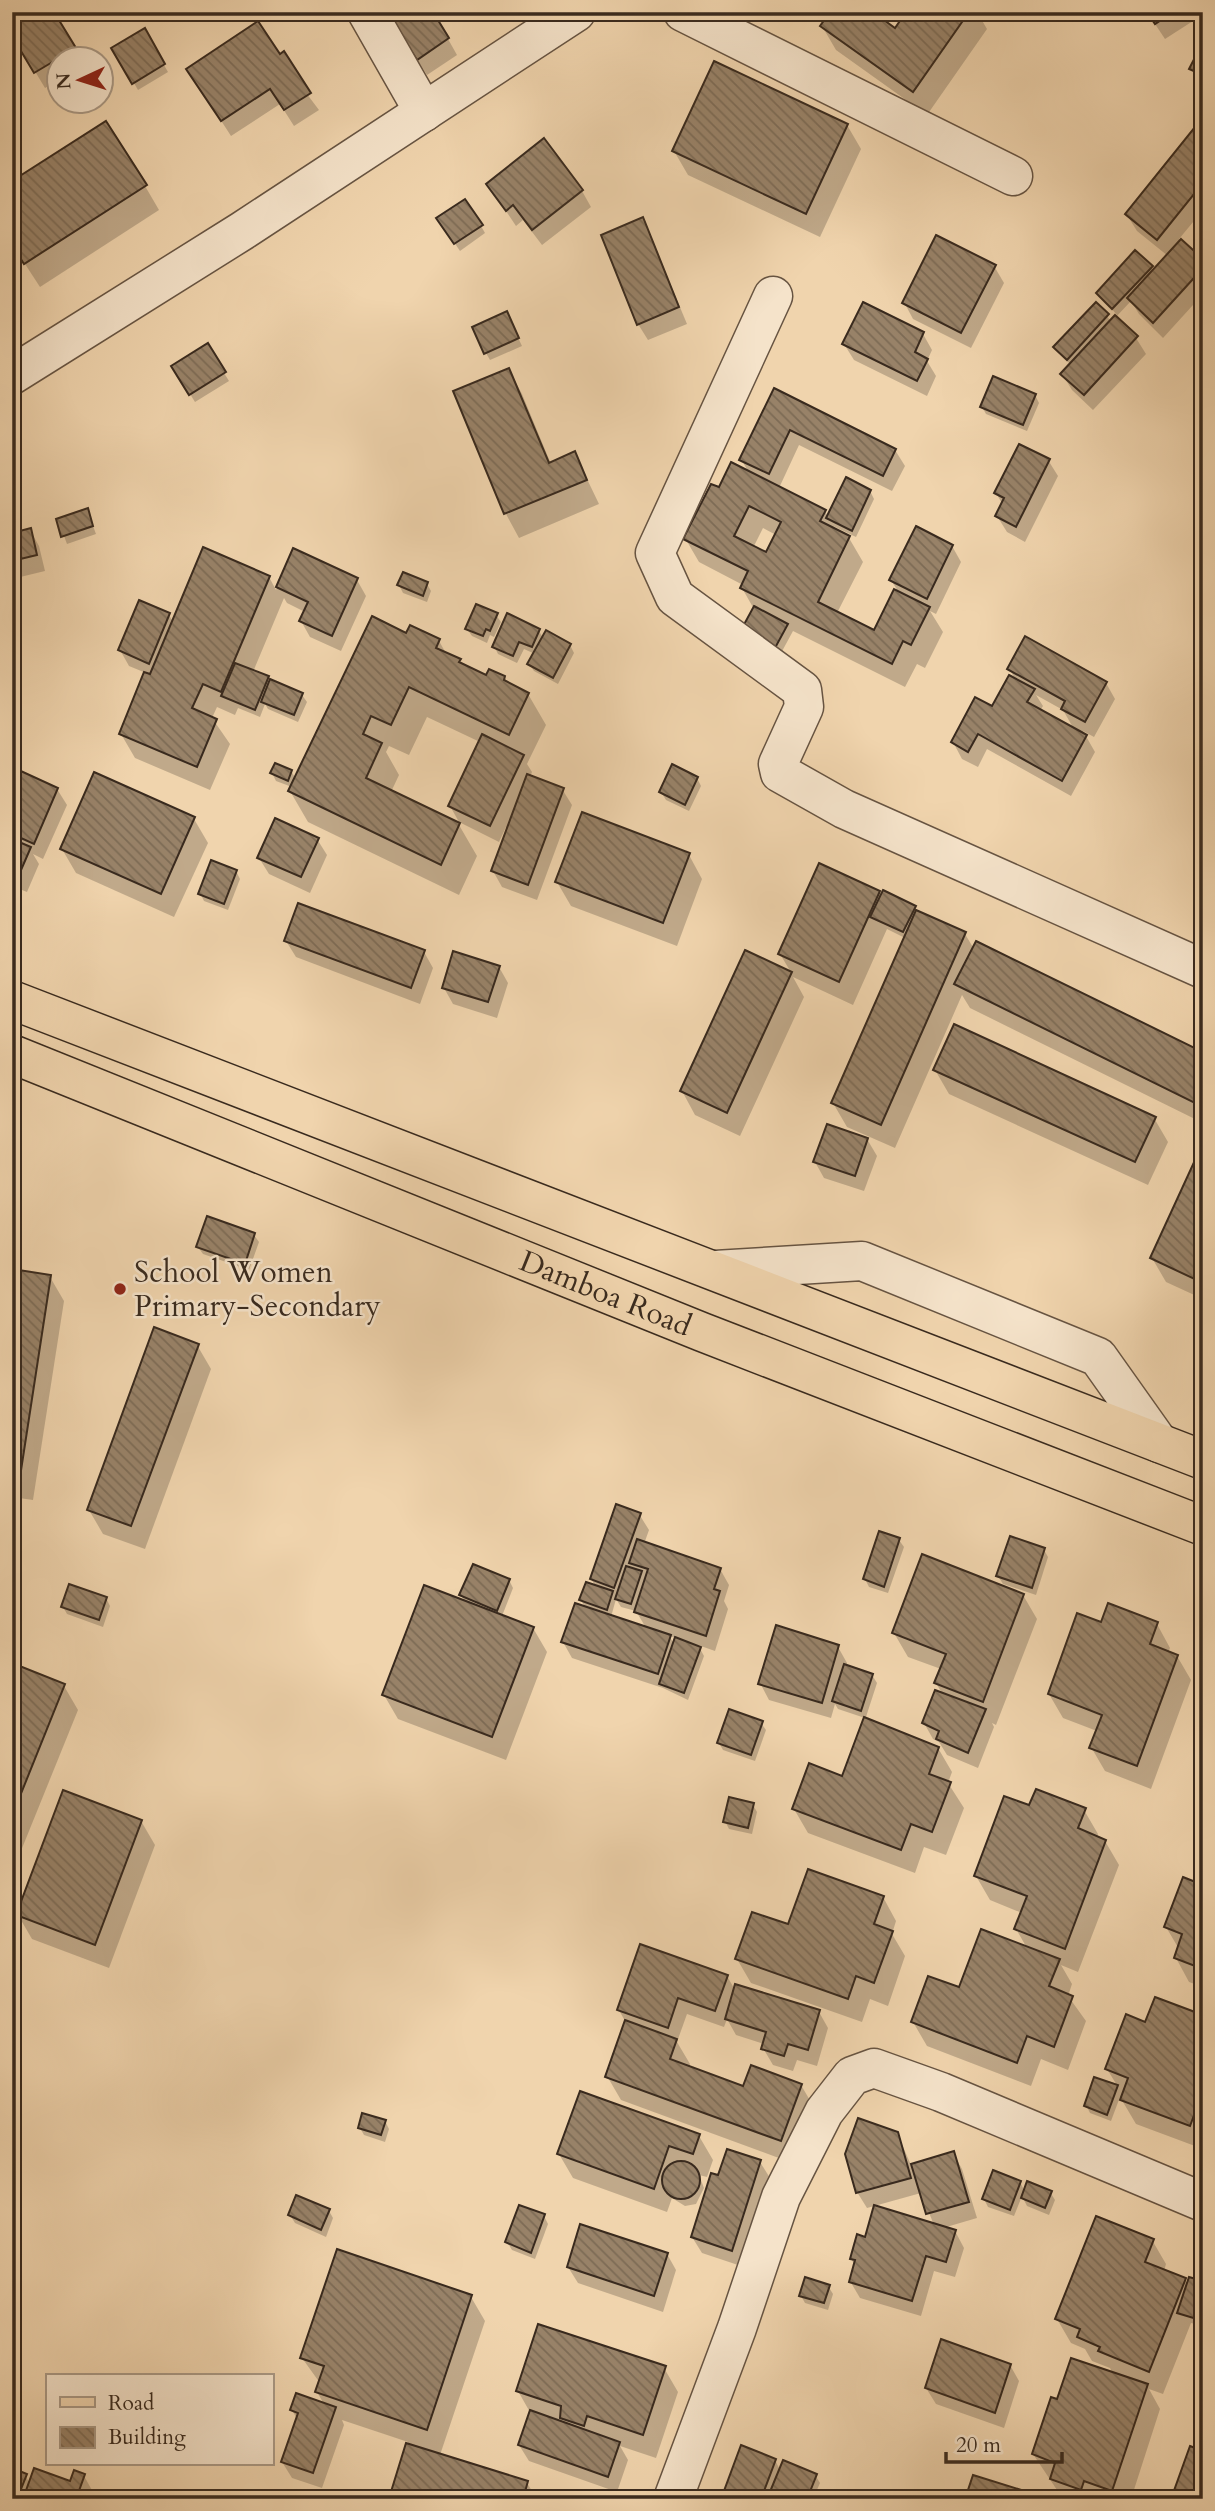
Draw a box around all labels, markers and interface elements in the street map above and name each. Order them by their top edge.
north arrow [46,46,116,116]
text: N [50,71,78,90]
street label: Damboa Road [513,1241,698,1347]
place label: School Women Primary-Secondary [134,1252,381,1327]
marker: School Women Primary-Secondary [112,1281,128,1297]
legend [46,2374,273,2466]
text: Road [108,2389,154,2418]
scale bar [946,2420,1061,2464]
text: Building [108,2423,186,2452]
text: 20 m [956,2431,1001,2460]

